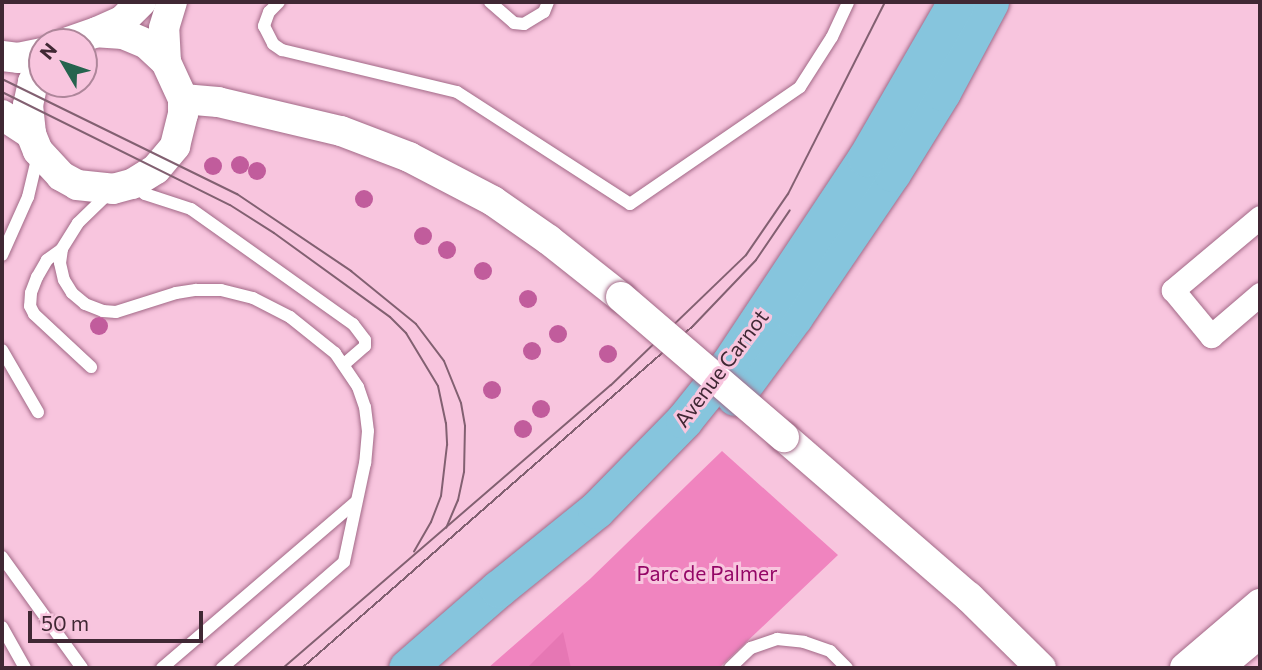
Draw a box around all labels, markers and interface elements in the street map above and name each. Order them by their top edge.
north arrow [28,28,98,98]
text: N [34,38,61,64]
street label: Avenue Carnot [669,304,773,432]
park label: Parc de Palmer [636,560,778,586]
scale bar [32,596,206,640]
text: 50 m [41,610,89,635]

